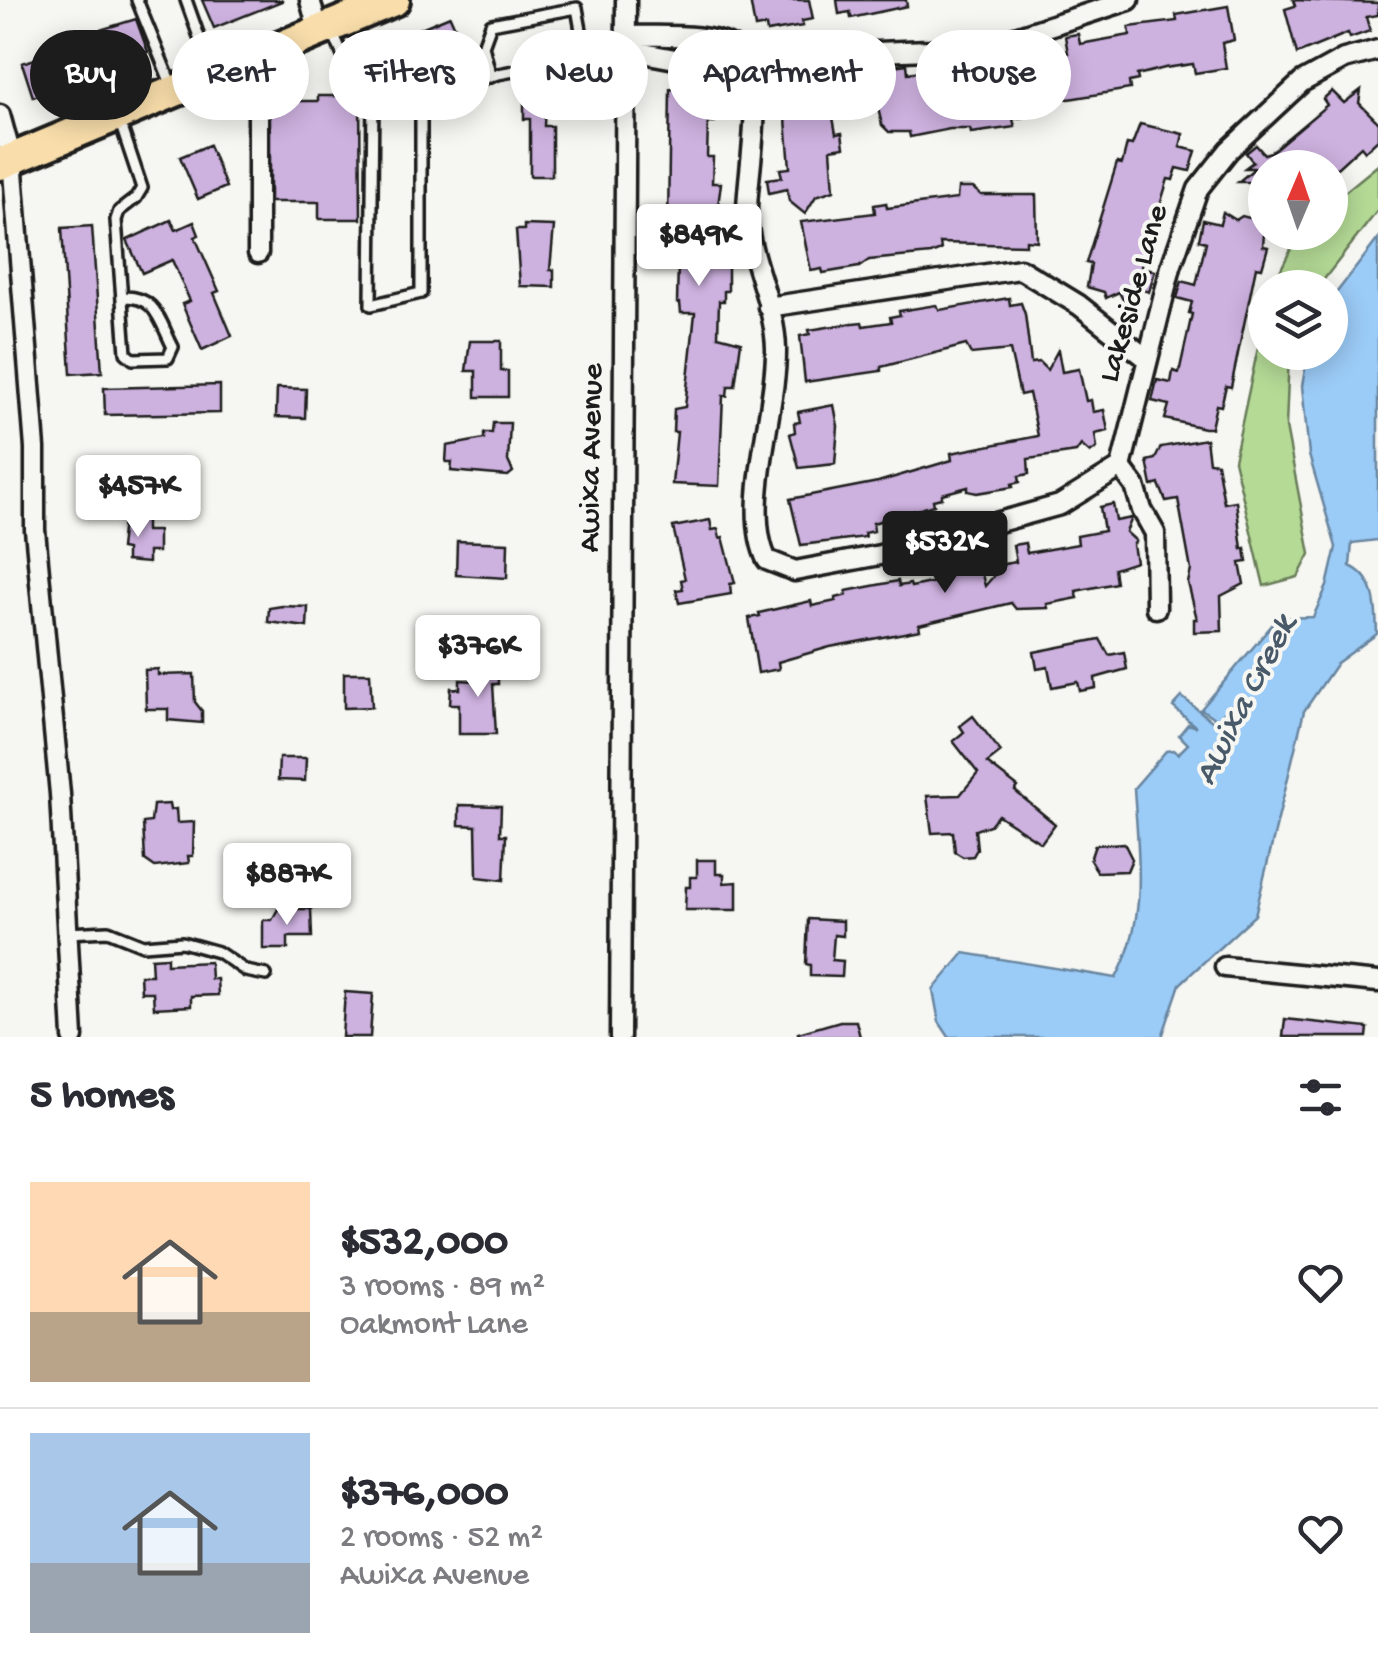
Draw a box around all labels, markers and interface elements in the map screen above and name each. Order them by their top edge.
chip: Buy [30,30,152,120]
chip: Rent [172,30,309,120]
chip: Filters [329,30,490,120]
chip: New [510,30,648,120]
chip: Apartment [668,30,896,120]
chip: House [916,30,1071,120]
north arrow [1248,150,1348,250]
map controls [1248,150,1348,370]
street label: Lakeside Lane [1092,200,1179,387]
pin: $849K [629,204,769,289]
text: $849K [659,217,739,255]
button: layers [1248,270,1348,370]
street label: Awixa Avenue [572,363,614,553]
pin: $457K [68,455,208,540]
text: $457K [98,468,178,506]
pin: $532K [875,511,1015,596]
text: $532K [904,524,986,562]
water label: Awixa Creek [1187,606,1309,793]
pin: $376K [408,615,548,700]
text: $376K [437,628,519,666]
pin: $887K [217,843,357,928]
text: $887K [245,856,329,894]
icon: filters [1293,1070,1348,1125]
text: 5 homes [30,1073,173,1122]
text: $532,000 [340,1220,508,1269]
icon: home [110,1222,230,1342]
icon: heart [1293,1255,1348,1310]
text: 3 rooms · 89 m² [340,1269,545,1307]
text: Oakmont Lane [340,1307,528,1345]
text: $376,000 [340,1471,509,1520]
icon: home [110,1473,230,1593]
icon: heart [1293,1506,1348,1561]
text: 2 rooms · 52 m² [340,1520,543,1558]
text: Awixa Avenue [340,1558,529,1596]

